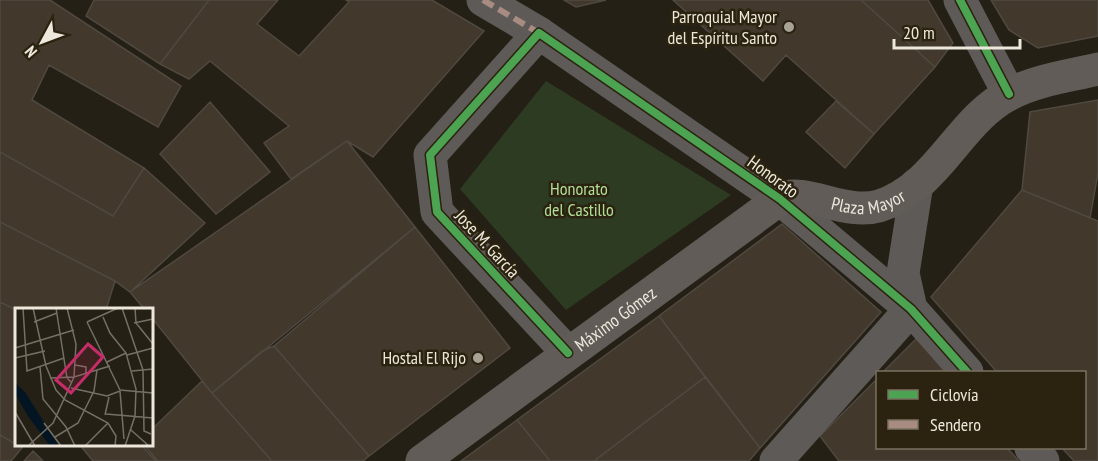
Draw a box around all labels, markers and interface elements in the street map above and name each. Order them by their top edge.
place label: Parroquial Mayor del Espíritu Santo [667,5,777,49]
north arrow [12,12,72,72]
scale bar [894,12,1020,50]
marker: Parroquial Mayor del Espíritu Santo [782,20,796,34]
text: 20 m [903,21,935,44]
text: N [20,42,41,62]
street label: Honorato [743,150,804,203]
park label: Honorato del Castillo [544,177,614,221]
street label: Plaza Mayor [829,184,909,219]
street label: Jose M. García [449,204,525,283]
street label: Máximo Gómez [570,281,661,356]
inset map [15,308,153,446]
place label: Hostal El Rijo [382,346,466,369]
marker: Hostal El Rijo [471,351,485,365]
legend [876,371,1086,449]
text: Ciclovía [930,383,978,406]
text: Sendero [930,413,981,436]

